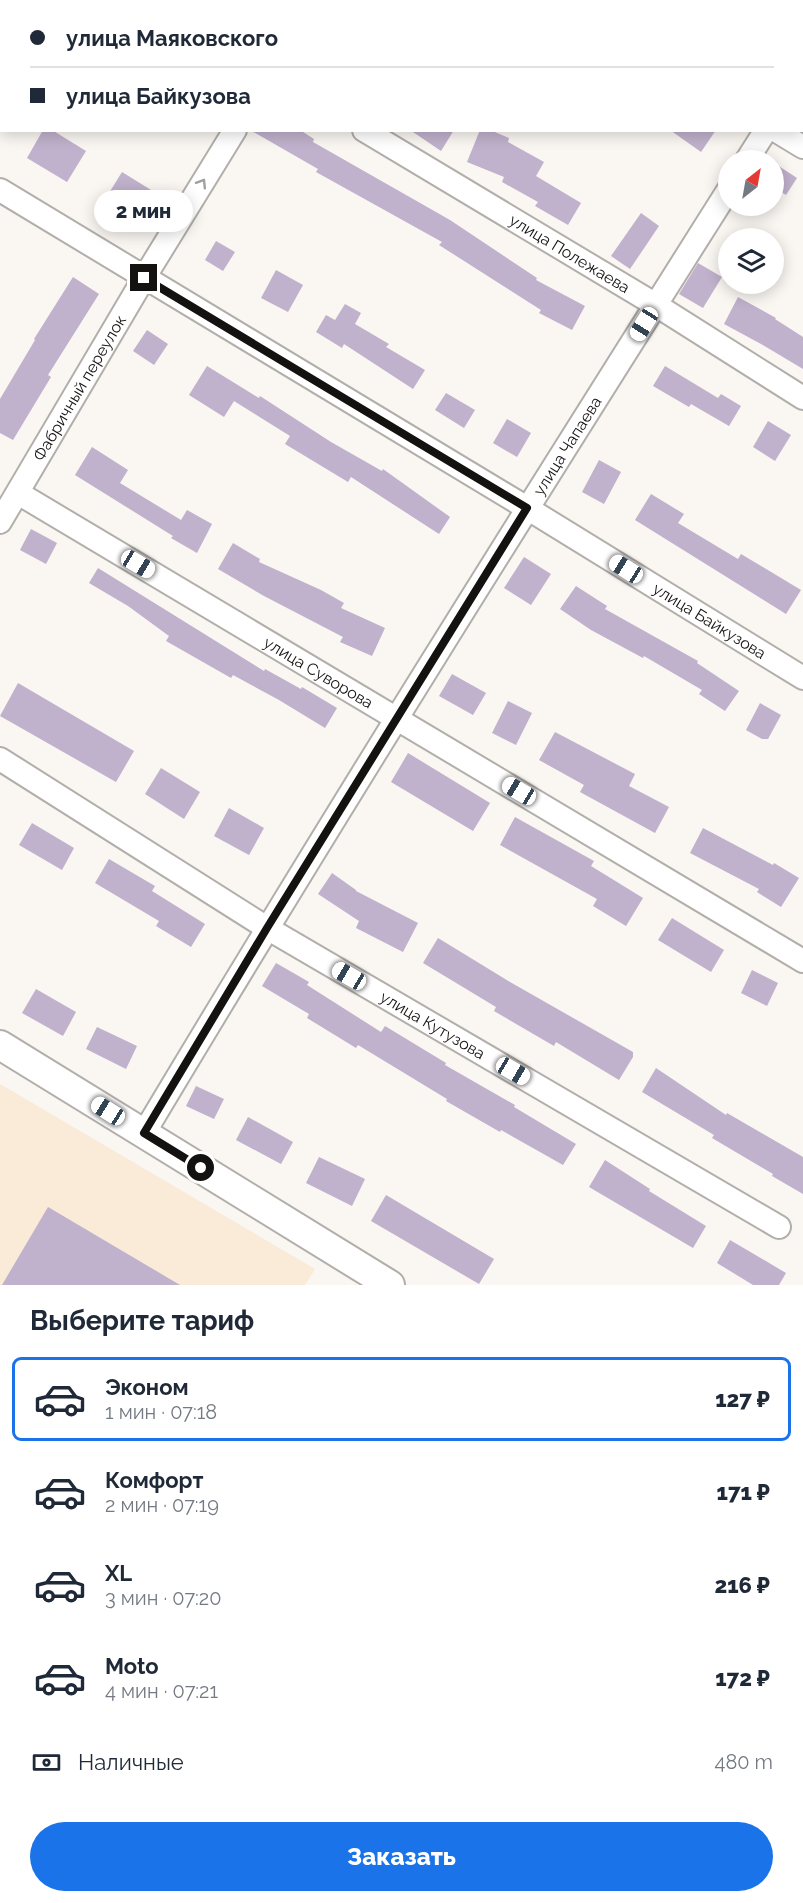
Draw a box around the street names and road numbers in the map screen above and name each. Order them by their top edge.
street label: улица Полежаева [506,210,633,297]
street label: Фабричный переулок [29,312,130,464]
street label: улица Чапаева [529,393,606,499]
street label: улица Байкузова [649,579,769,663]
street label: улица Суворова [260,633,376,713]
street label: улица Кутузова [377,987,488,1063]

